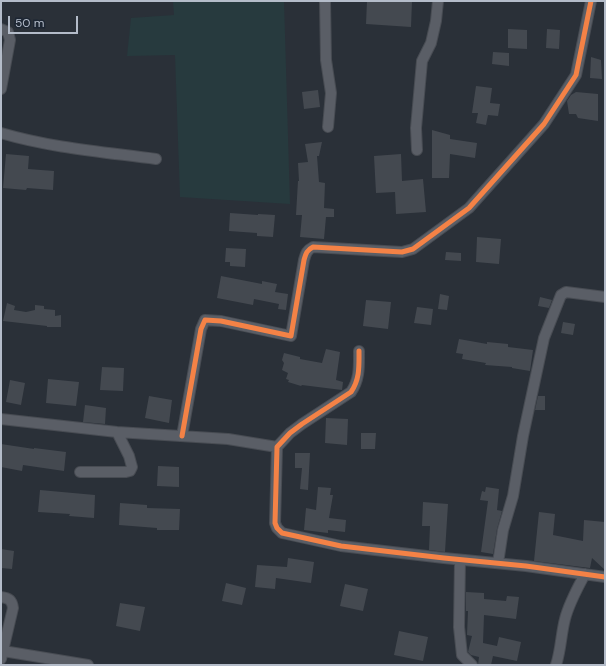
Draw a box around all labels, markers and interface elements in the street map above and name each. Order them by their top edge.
scale bar [10,8,80,34]
text: 50 m [15,15,44,31]

